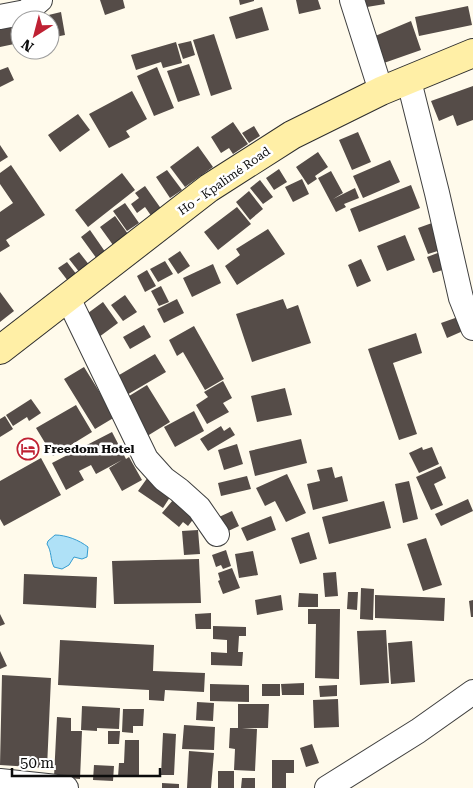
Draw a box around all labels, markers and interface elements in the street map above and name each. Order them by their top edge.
north arrow [10,10,60,60]
text: N [18,36,36,55]
street label: Ho - Kpalimé Road [175,144,273,218]
hotel icon: Freedom Hotel [16,437,40,461]
place label: Freedom Hotel [44,442,135,456]
scale bar [12,746,160,778]
text: 50 m [20,754,55,772]

